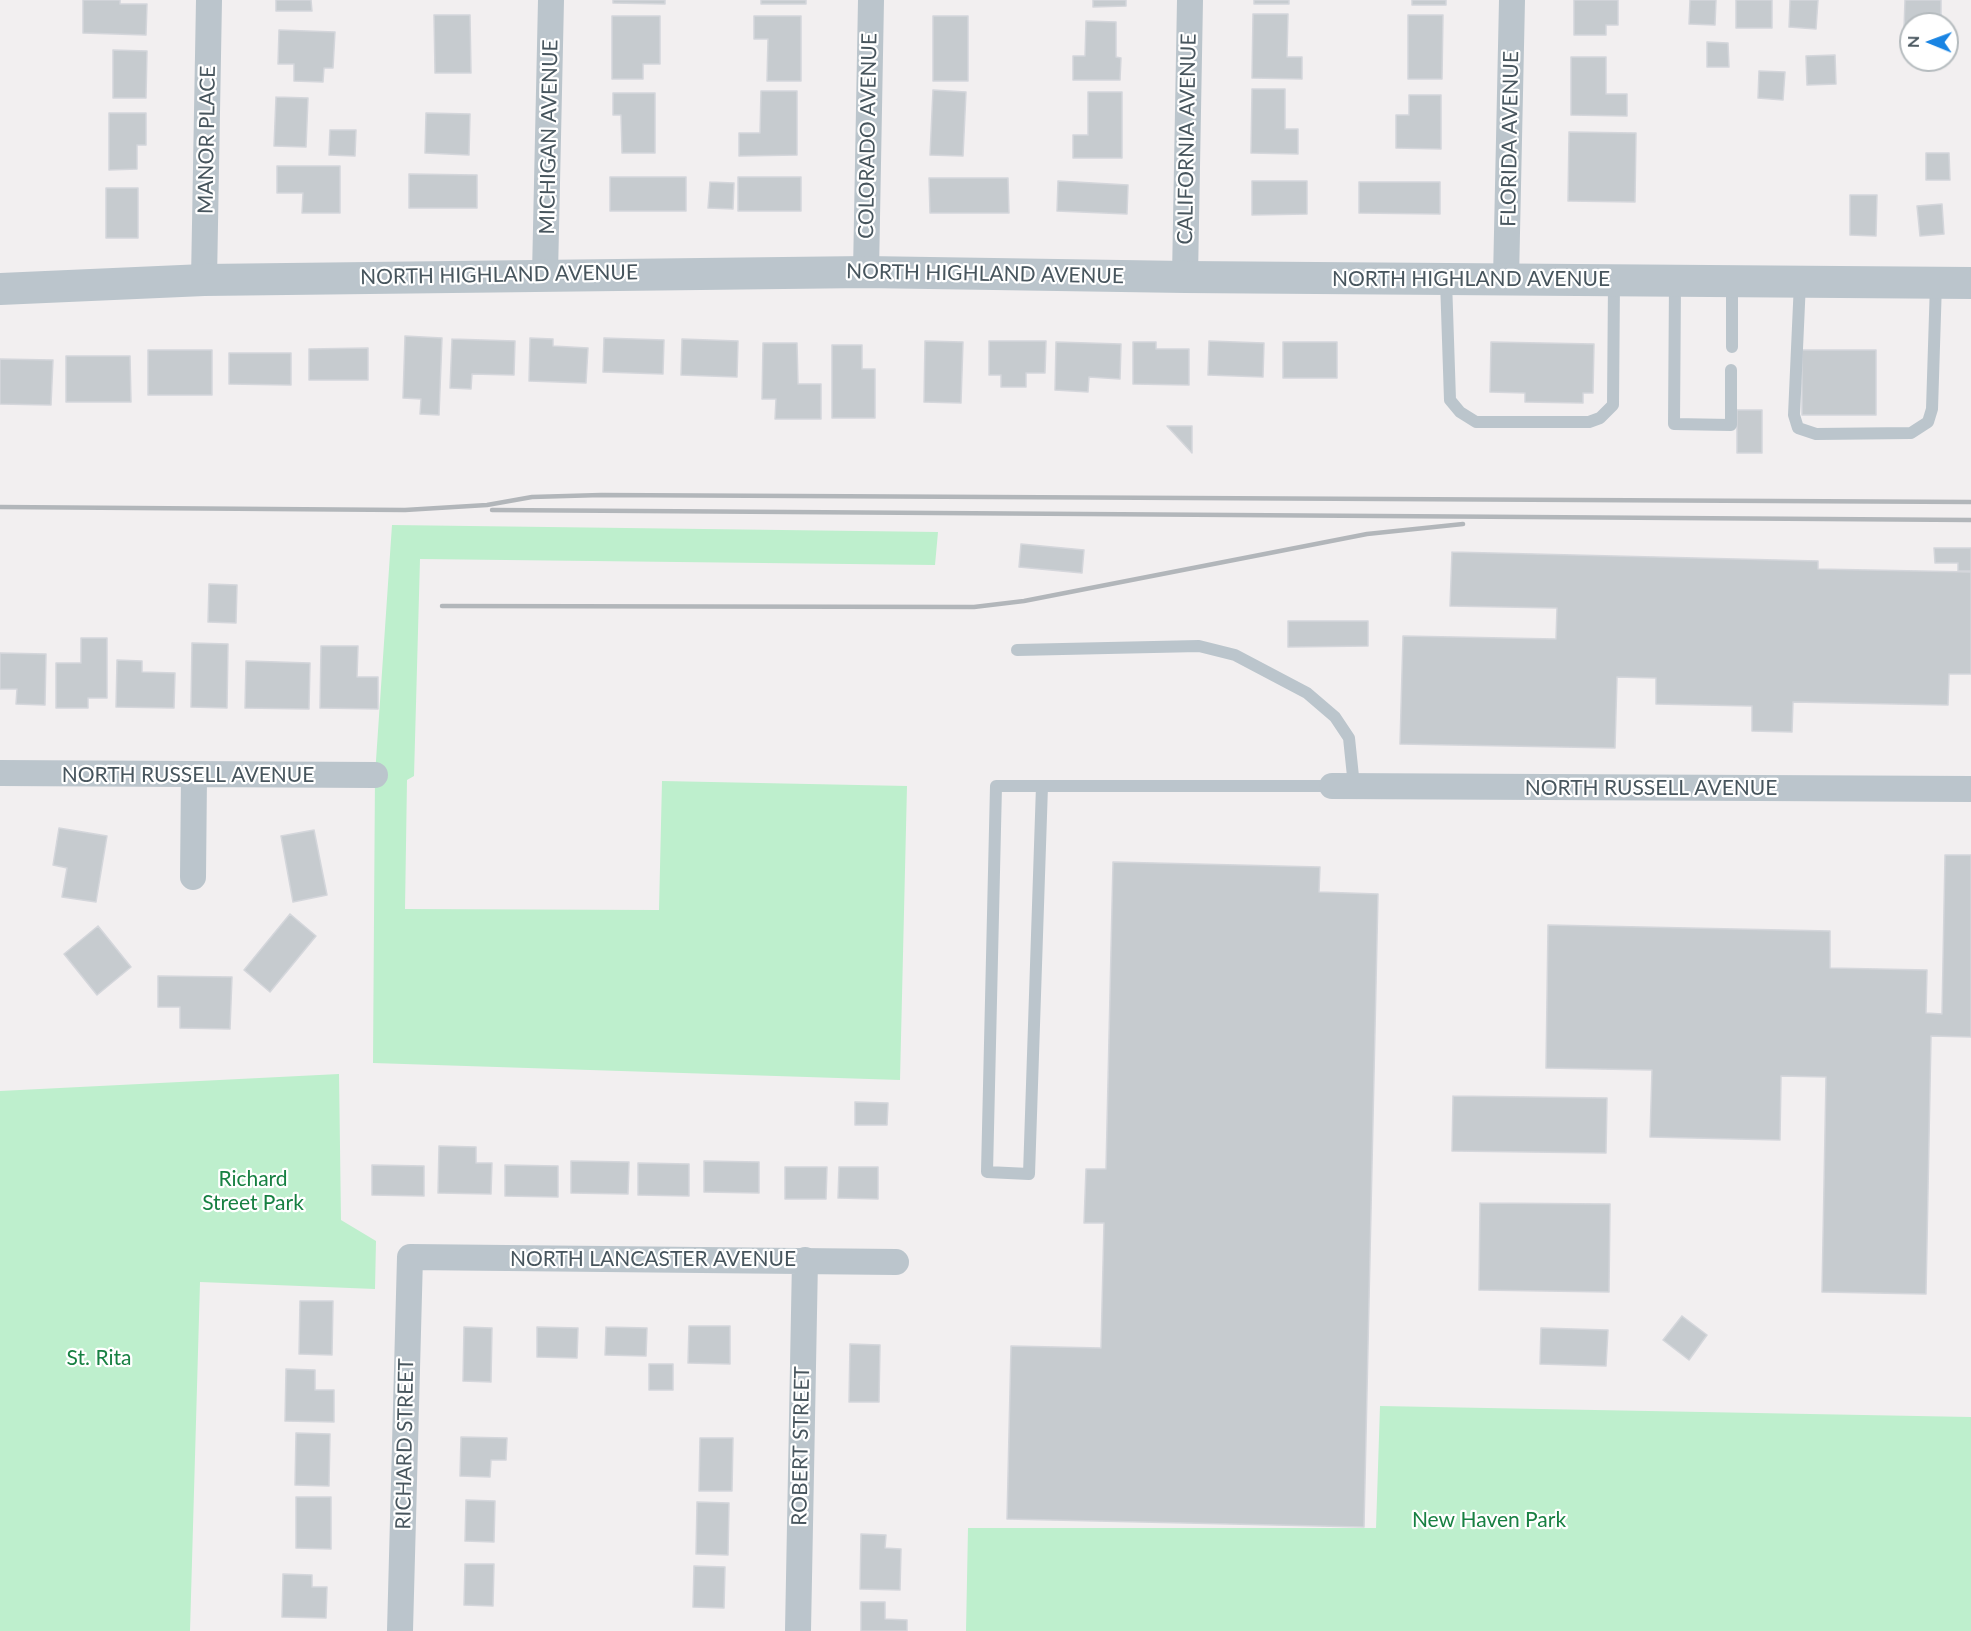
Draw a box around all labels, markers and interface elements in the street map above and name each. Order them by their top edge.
north arrow [1899,12,1959,72]
street label: COLORADO AVENUE [854,33,882,239]
street label: CALIFORNIA AVENUE [1173,33,1201,245]
text: N [1903,35,1922,48]
street label: MICHIGAN AVENUE [535,39,563,235]
street label: FLORIDA AVENUE [1496,51,1524,227]
street label: MANOR PLACE [193,66,221,214]
street label: NORTH HIGHLAND AVENUE [846,259,1124,289]
street label: NORTH HIGHLAND AVENUE [360,260,638,290]
street label: NORTH HIGHLAND AVENUE [1332,266,1610,292]
street label: NORTH RUSSELL AVENUE [62,762,314,788]
street label: NORTH RUSSELL AVENUE [1525,775,1777,801]
park label: Richard Street Park [202,1166,304,1216]
street label: NORTH LANCASTER AVENUE [510,1246,796,1272]
park label: St. Rita [67,1345,131,1371]
street label: RICHARD STREET [391,1358,419,1530]
street label: ROBERT STREET [787,1366,815,1526]
park label: New Haven Park [1412,1507,1566,1533]

